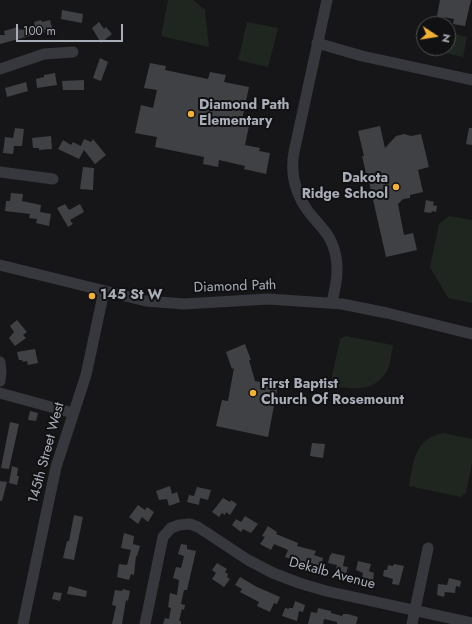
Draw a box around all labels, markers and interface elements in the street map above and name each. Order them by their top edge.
scale bar [18,16,125,42]
north arrow [416,16,456,56]
text: 100 m [23,22,56,40]
text: N [438,32,455,44]
place label: Diamond Path Elementary [199,98,290,130]
marker: Diamond Path Elementary [186,109,196,119]
place label: Dakota Ridge School [302,171,388,204]
marker: Dakota Ridge School [391,182,401,192]
street label: Diamond Path [193,277,277,297]
place label: 145 St W [100,288,162,304]
marker: 145 St W [87,291,97,301]
place label: First Baptist Church Of Rosemount [261,377,404,410]
marker: First Baptist Church Of Rosemount [248,388,258,398]
street label: 145th Street West [25,401,69,505]
street label: Dekalb Avenue [287,554,377,594]

